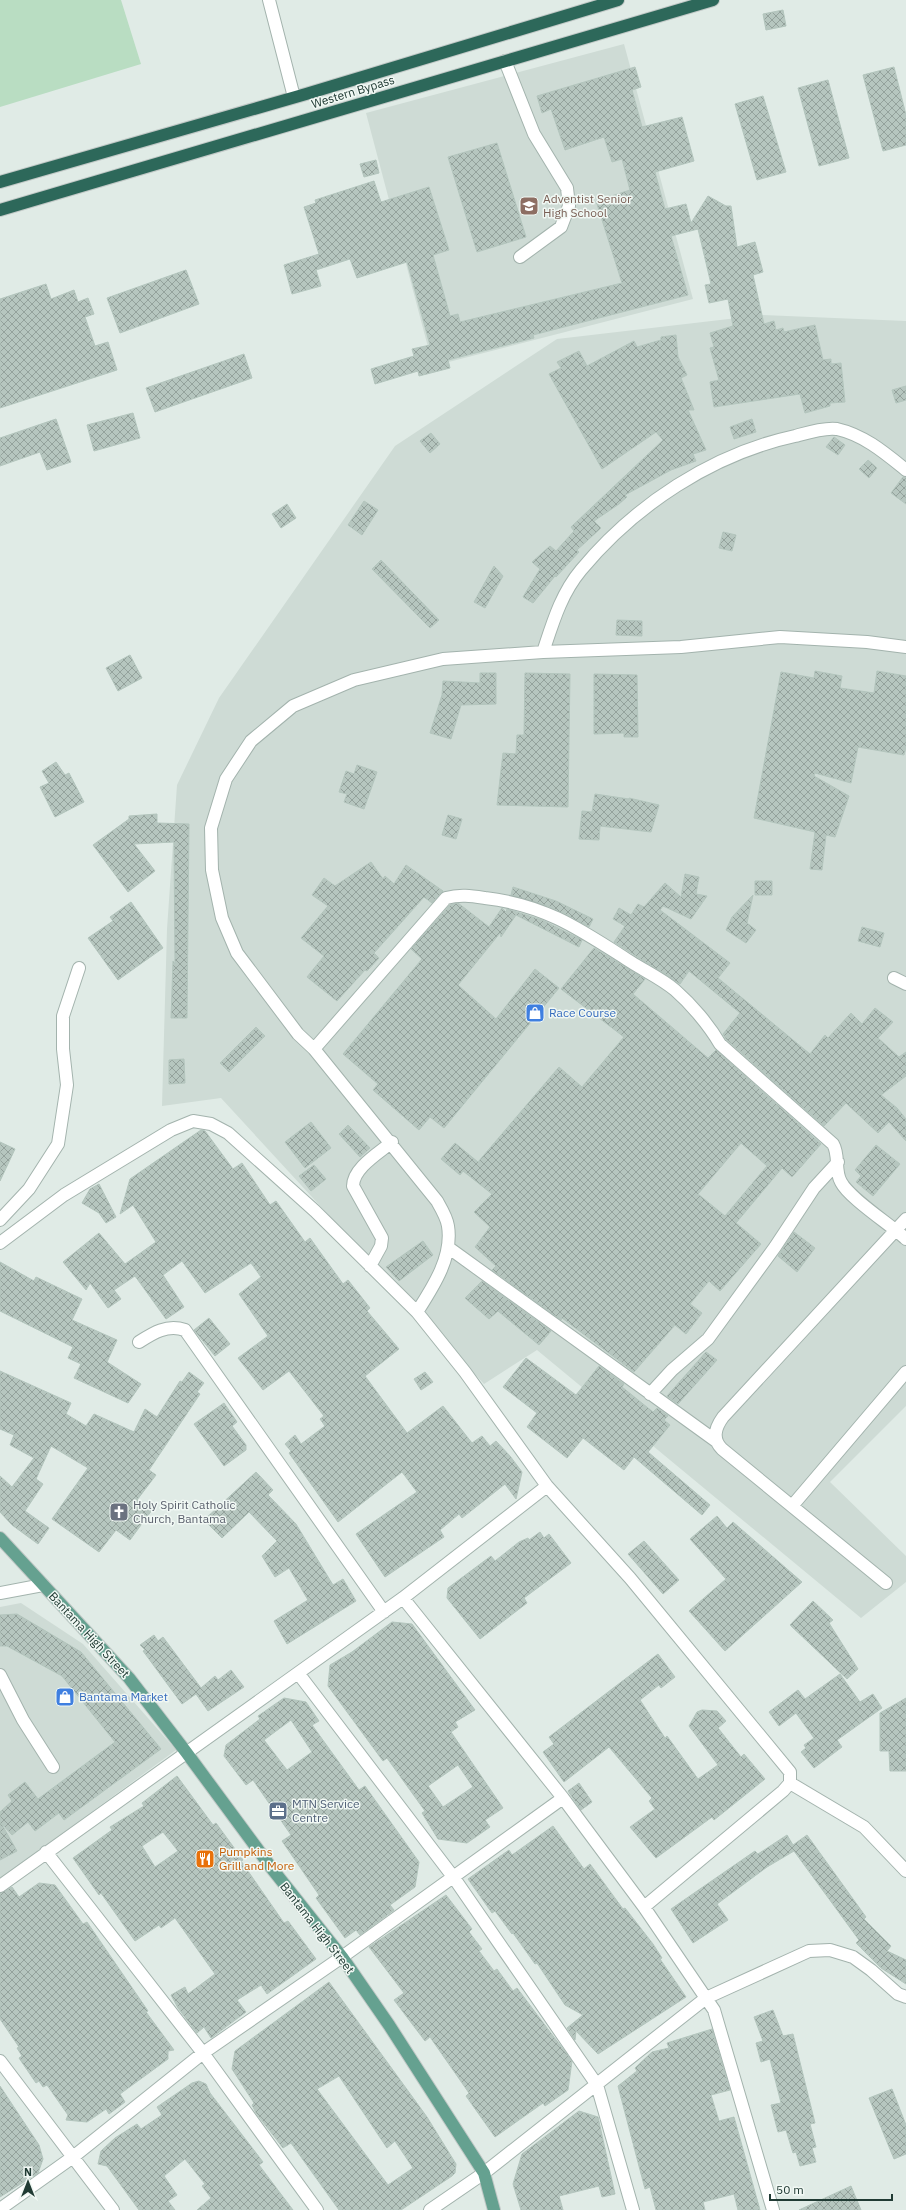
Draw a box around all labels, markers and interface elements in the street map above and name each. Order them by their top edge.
street label: Western Bypass [309,72,396,111]
place label: Adventist Senior High School [543,191,632,220]
school or university icon: Adventist Senior High School [518,195,540,217]
shop icon: Race Course [524,1002,546,1024]
place label: Race Course [549,1005,617,1020]
place label: Holy Spirit Catholic Church, Bantama [133,1497,235,1526]
church icon: Holy Spirit Catholic Church, Bantama [108,1501,130,1523]
street label: Bantama High Street [46,1589,133,1681]
shop icon: Bantama Market [54,1686,76,1708]
place label: Bantama Market [79,1689,168,1704]
place label: MTN Service Centre [292,1796,360,1825]
office icon: MTN Service Centre [267,1800,289,1822]
place label: Pumpkins Grill and More [219,1844,295,1873]
restaurant icon: Pumpkins Grill and More [194,1848,216,1870]
street label: Bantama High Street [277,1879,358,1976]
north arrow [8,2162,48,2202]
text: N [24,2165,32,2179]
scale bar [770,2176,892,2202]
text: 50 m [776,2182,804,2197]

